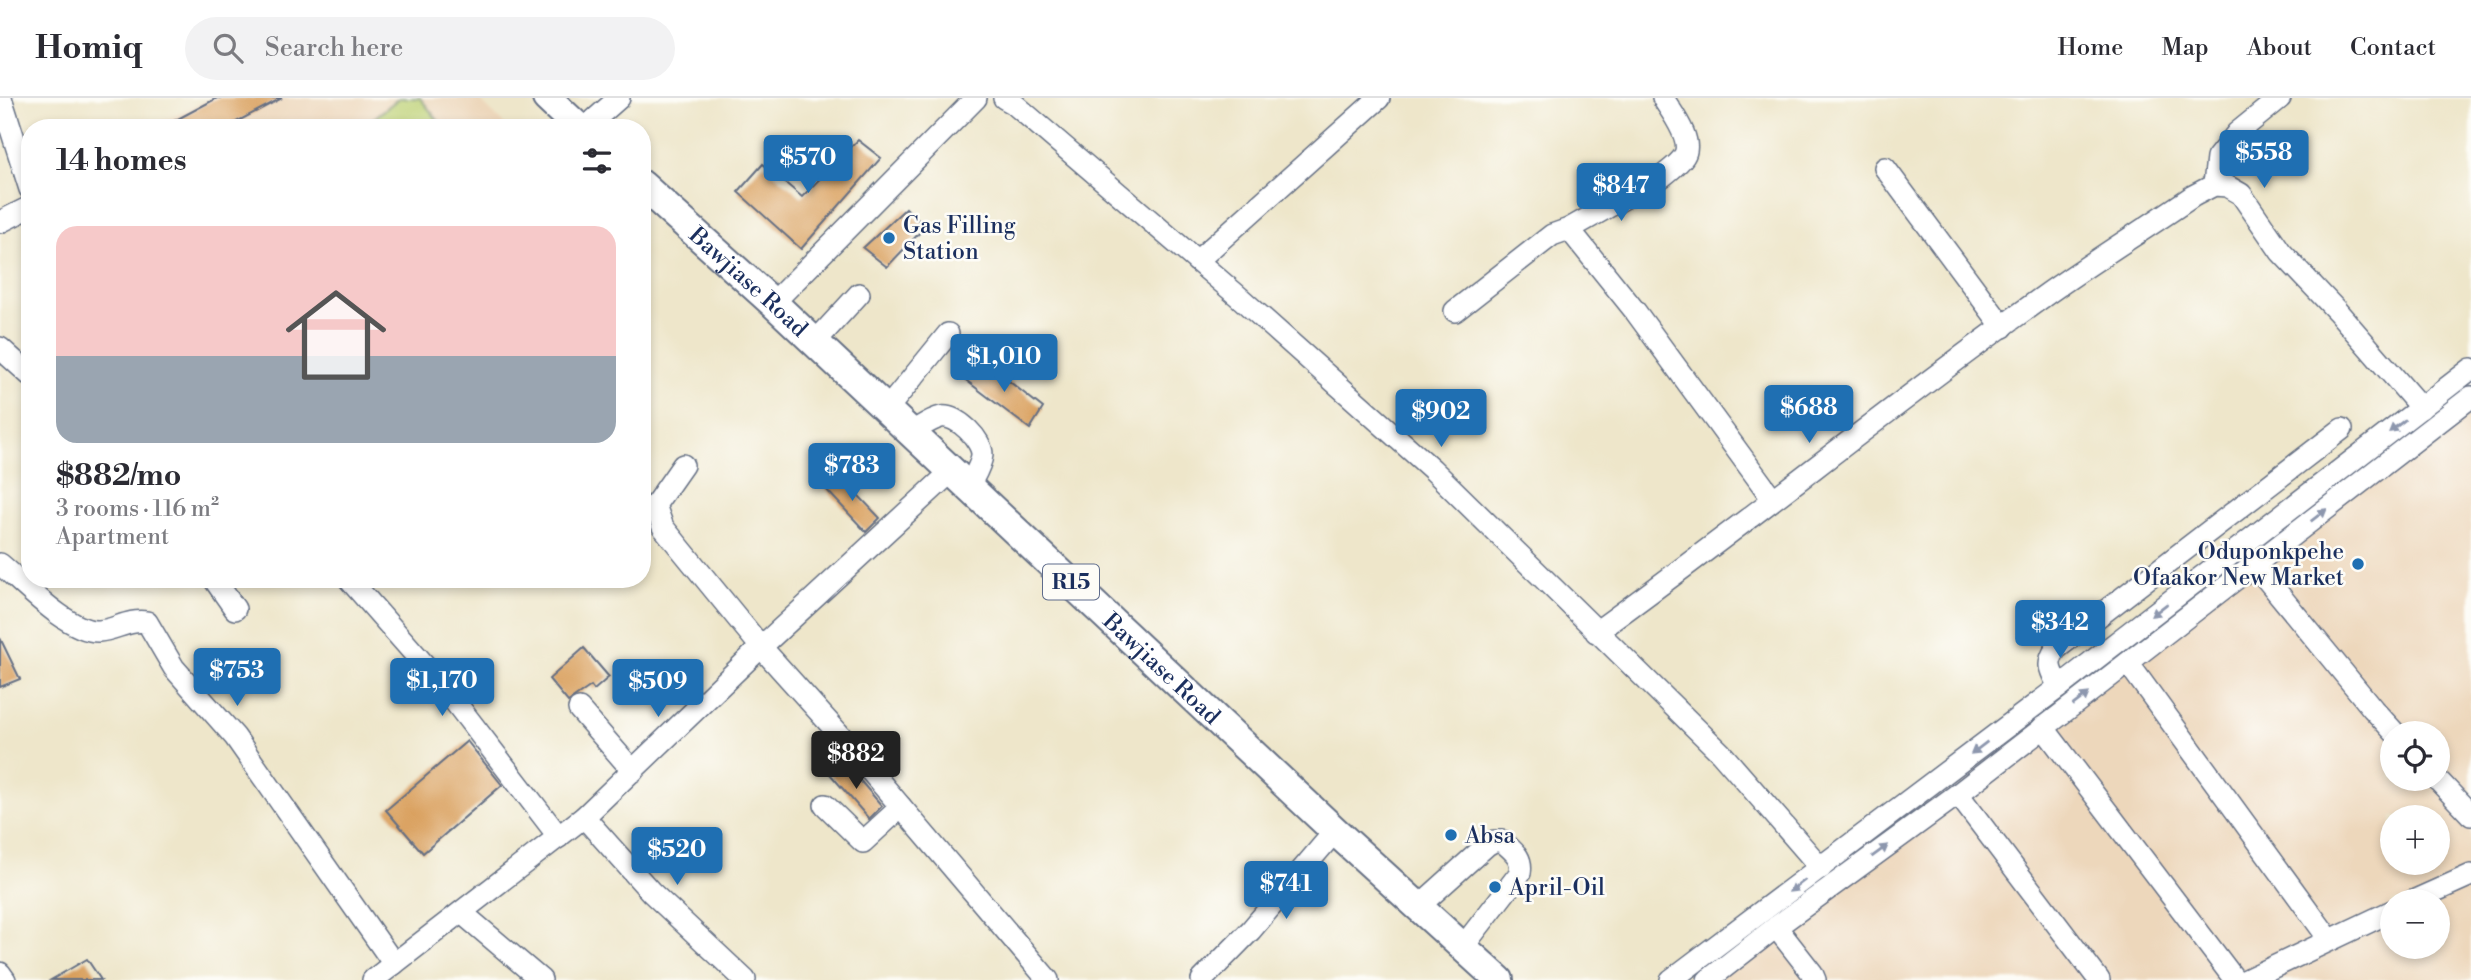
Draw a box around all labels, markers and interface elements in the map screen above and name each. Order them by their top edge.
search box [185,17,675,80]
text: Homiq [35,28,143,69]
icon: search [209,29,247,67]
text: Search here [265,32,403,64]
text: Home [2058,33,2123,63]
text: Map [2161,33,2209,63]
text: About [2247,33,2312,63]
text: Contact [2350,33,2436,63]
pin: $558 [2223,130,2305,190]
pin: $570 [767,136,849,195]
text: $558 [2236,139,2292,167]
text: 14 homes [56,142,187,180]
icon: filters [578,142,616,180]
text: $570 [780,144,836,172]
pin: $847 [1580,164,1662,223]
text: $847 [1593,172,1649,200]
place label: Gas Filling Station [903,212,1016,266]
street label: Bawjiase Road [682,221,813,343]
marker: Gas Filling Station [881,230,897,246]
icon: home [273,272,399,398]
pin: $1,010 [947,334,1061,394]
text: $1,010 [966,343,1042,371]
pin: $688 [1768,386,1850,445]
pin: $902 [1400,390,1482,449]
text: $688 [1780,394,1838,422]
text: $902 [1412,398,1470,426]
one-way arrow [2389,418,2407,433]
pin: $783 [811,444,893,503]
text: $783 [824,452,880,480]
text: $882/mo [56,457,181,495]
text: 3 rooms · 116 m² [56,495,219,523]
one-way arrow [2310,508,2328,522]
text: Apartment [56,523,169,551]
place label: Oduponkpehe Ofaakor New Market [2133,538,2344,592]
marker: Oduponkpehe Ofaakor New Market [2350,556,2366,572]
road number: R15 [1043,564,1099,600]
pin: $342 [2019,601,2101,660]
one-way arrow [2150,602,2168,616]
street label: Bawjiase Road [1096,607,1226,731]
text: $342 [2031,609,2089,637]
pin: $753 [196,648,278,708]
text: $753 [210,657,264,685]
pin: $1,170 [385,658,499,718]
pin: $509 [617,660,699,719]
text: $1,170 [406,667,478,695]
text: $509 [628,668,688,696]
one-way arrow [2071,691,2089,706]
map controls [2380,721,2450,959]
button: locate [2380,721,2450,791]
pin: $882 [815,732,897,791]
text: $882 [827,740,885,768]
one-way arrow [1970,741,1988,756]
button: + [2380,805,2450,875]
place label: Absa [1464,822,1516,850]
marker: Absa [1443,827,1459,843]
pin: $520 [636,828,718,887]
text: $520 [647,836,707,864]
one-way arrow [1871,844,1889,858]
pin: $741 [1245,862,1327,921]
text: $741 [1260,870,1312,898]
place label: April-Oil [1508,874,1605,902]
one-way arrow [1788,878,1806,892]
marker: April-Oil [1487,879,1503,895]
button: − [2380,889,2450,959]

